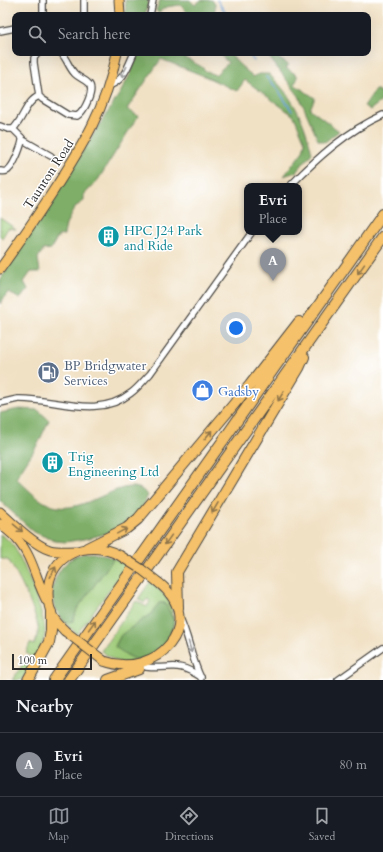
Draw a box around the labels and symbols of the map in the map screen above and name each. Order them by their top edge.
one-way arrow [120,66,128,78]
street label: Taunton Road [19,136,78,213]
place label: HPC J24 Park and Ride [124,222,202,255]
building icon: HPC J24 Park and Ride [96,224,122,250]
pin: A [260,248,286,281]
one-way arrow [356,263,365,274]
your location [226,318,246,338]
place label: BP Bridgwater Services [64,357,147,390]
fuel station icon: BP Bridgwater Services [36,359,62,385]
shop icon: Gadsby [190,378,216,404]
place label: Gadsby [218,383,259,401]
one-way arrow [277,390,285,402]
one-way arrow [204,429,213,440]
place label: Trig Engineering Ltd [68,448,159,481]
building icon: Trig Engineering Ltd [39,450,65,476]
one-way arrow [210,502,218,514]
one-way arrow [13,523,24,532]
one-way arrow [116,526,128,534]
one-way arrow [164,534,172,545]
one-way arrow [50,566,57,578]
one-way arrow [88,620,96,631]
one-way arrow [187,640,194,653]
scale bar [12,652,92,671]

